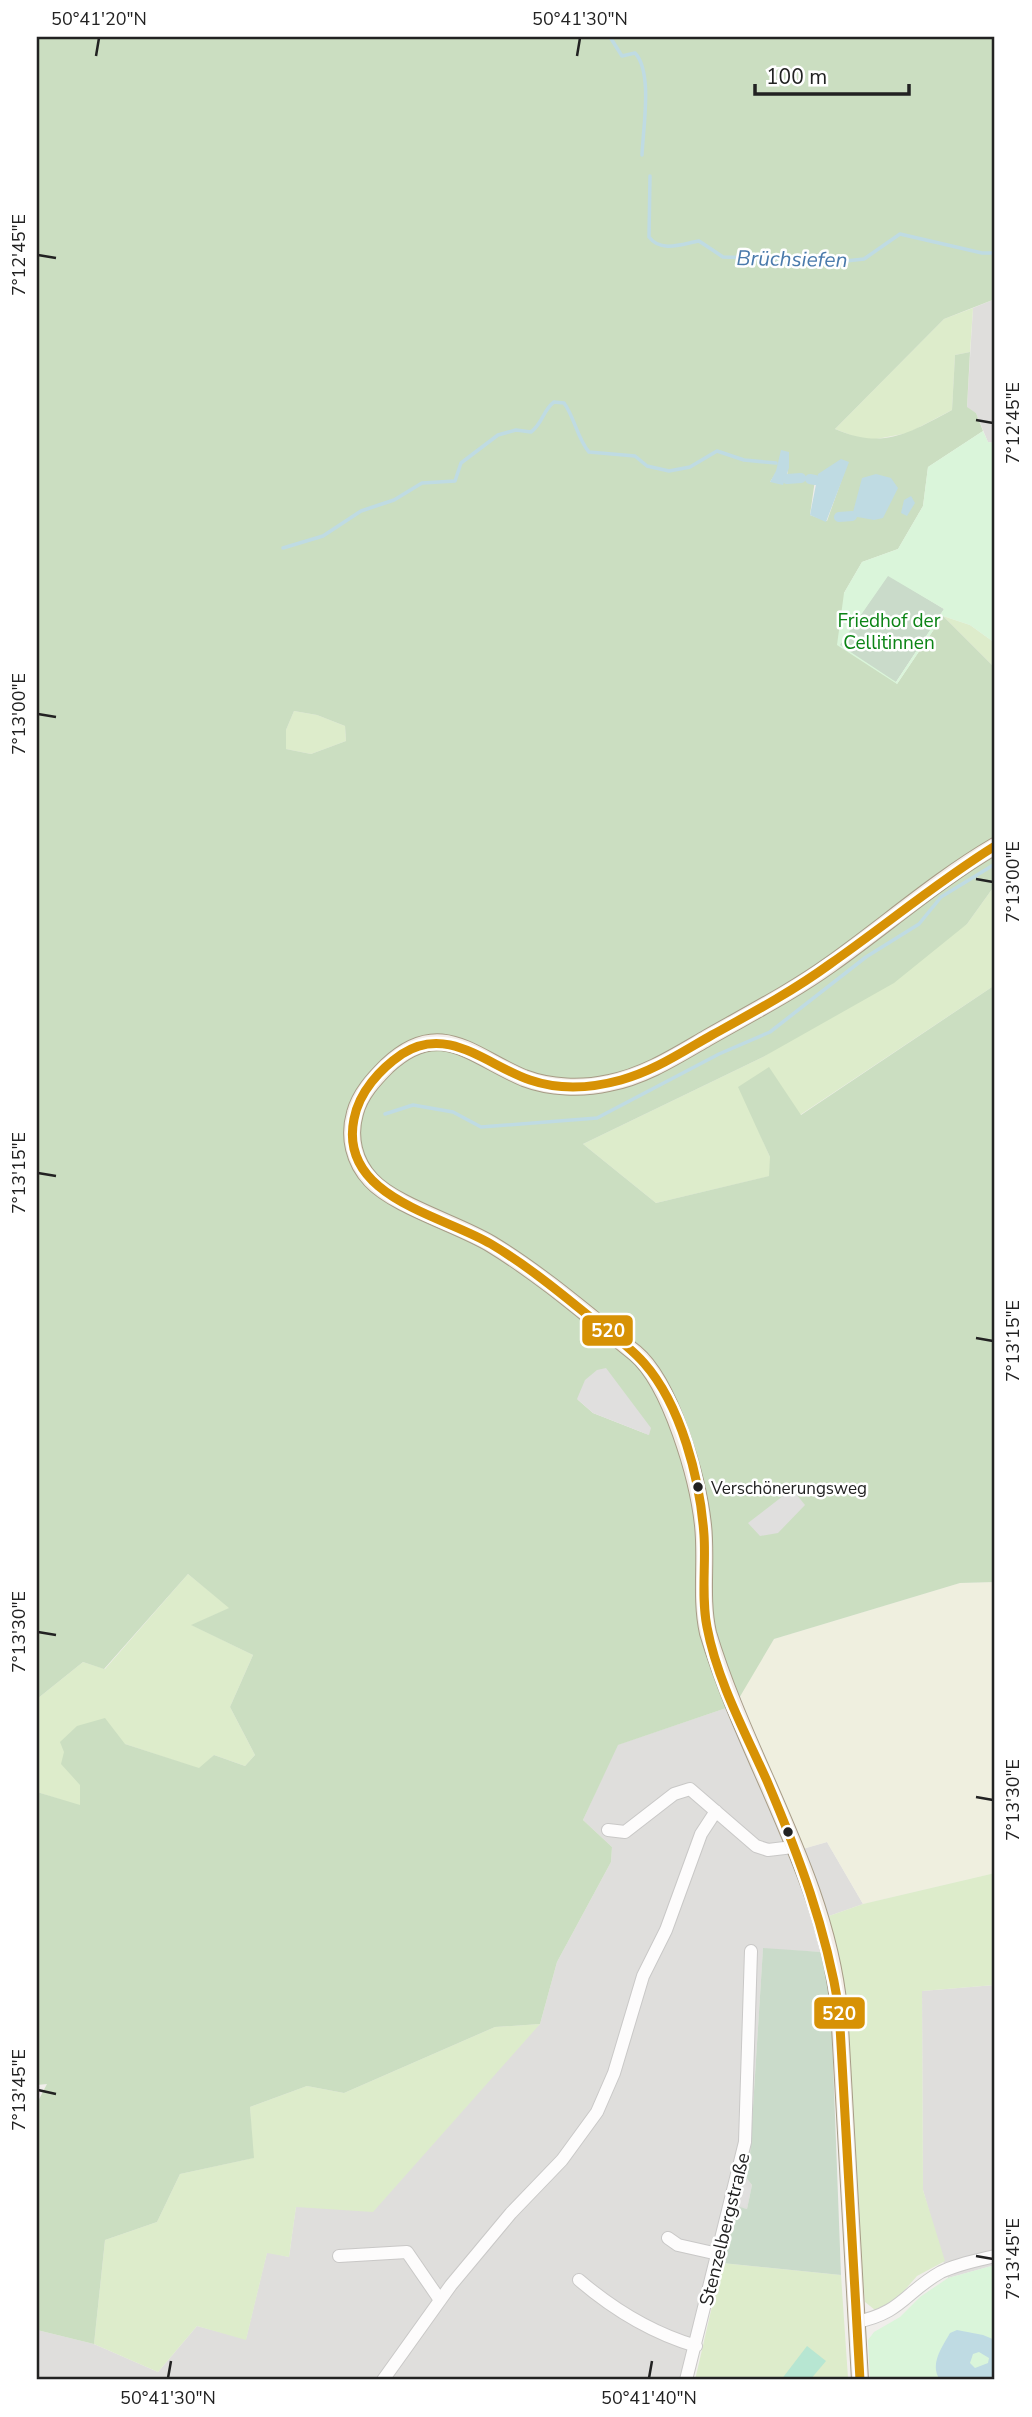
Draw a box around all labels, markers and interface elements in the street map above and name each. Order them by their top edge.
text: 50°41'20"N [51,7,147,31]
text: 50°41'30"N [532,7,628,31]
scale bar [755,52,909,96]
text: 100 m [766,63,827,91]
text: 7°12'45"E [7,214,31,296]
water label: Brüchsiefen [736,244,848,274]
text: 7°12'45"E [1001,382,1025,464]
park label: Friedhof der Cellitinnen [837,608,941,656]
text: 7°13'00"E [7,673,31,755]
text: 7°13'00"E [1001,841,1025,923]
text: 7°13'15"E [7,1132,31,1214]
text: 7°13'15"E [1001,1300,1025,1382]
line badge: 520 [581,1314,634,1347]
text: 520 [591,1318,625,1344]
place label: Verschönerungsweg [710,1477,867,1500]
marker: Verschönerungsweg [691,1480,705,1494]
text: 7°13'30"E [7,1591,31,1673]
text: 7°13'30"E [1001,1759,1025,1841]
unlabelled marker [781,1825,795,1839]
line badge: 520 [813,1996,866,2030]
text: 520 [822,2001,856,2027]
text: 7°13'45"E [7,2049,31,2131]
street label: Stenzelbergstraße [693,2150,757,2308]
text: 7°13'45"E [1001,2218,1025,2300]
text: 50°41'30"N [120,2386,216,2410]
text: 50°41'40"N [601,2386,697,2410]

